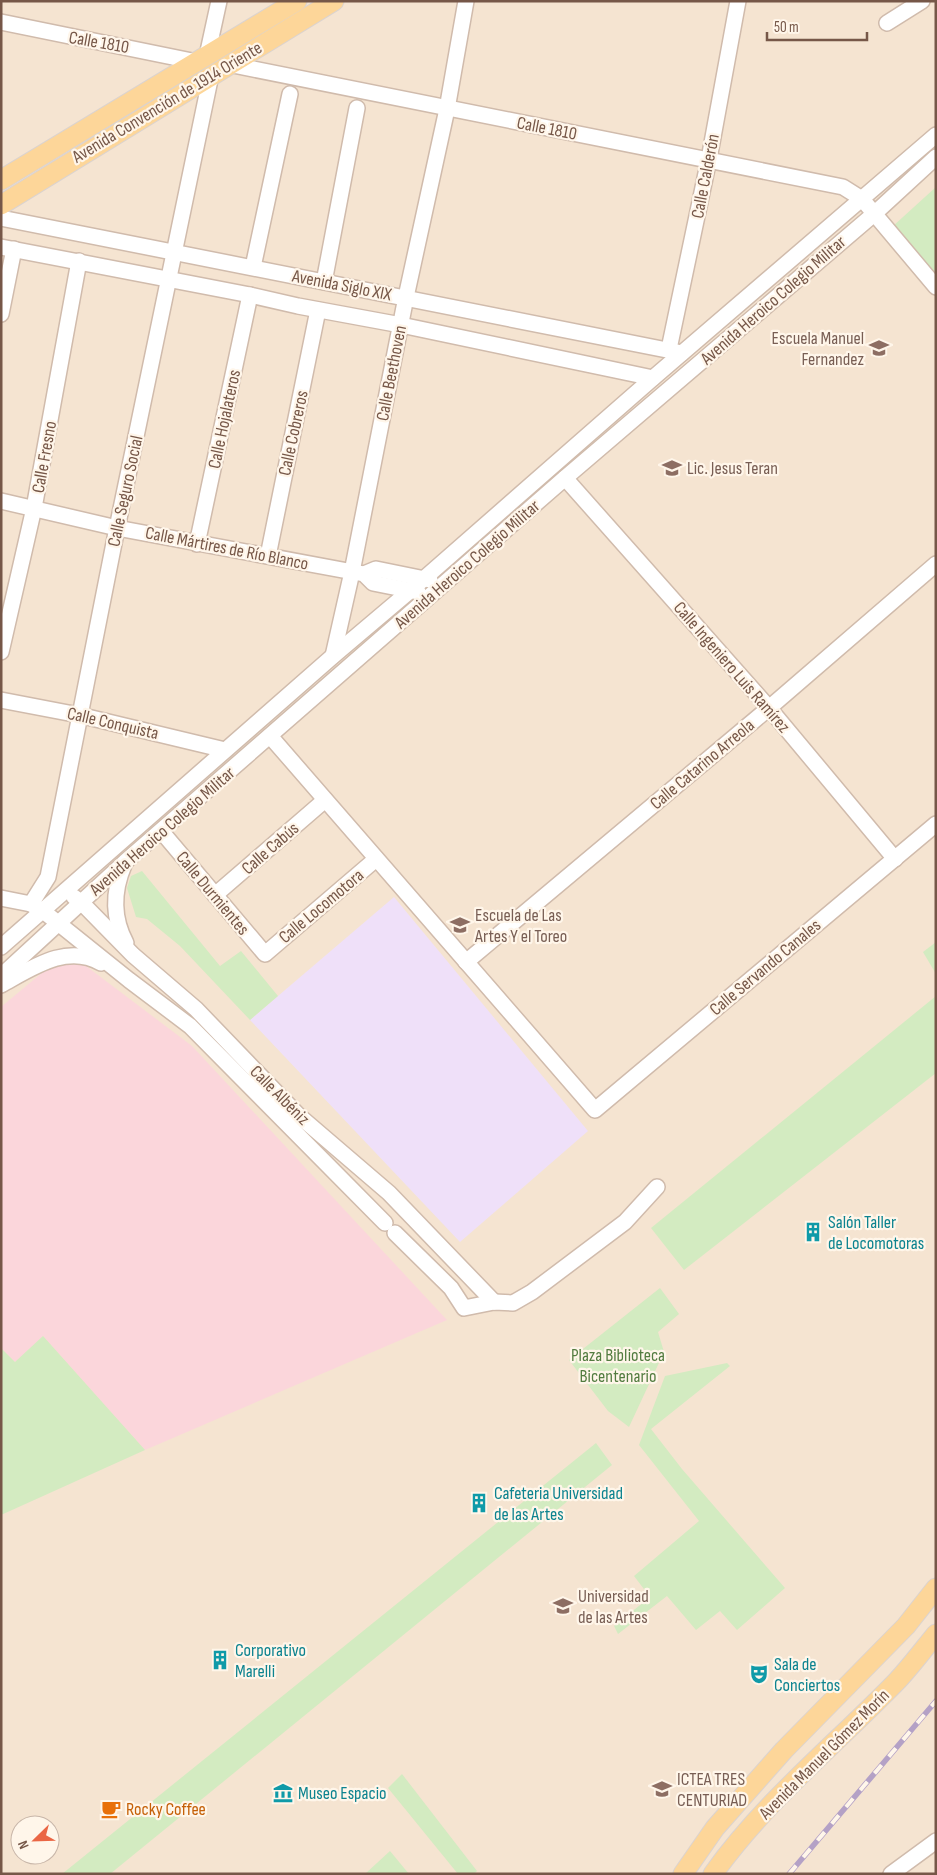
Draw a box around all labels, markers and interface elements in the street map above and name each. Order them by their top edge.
scale bar [767,10,867,42]
text: 50 m [774,18,799,37]
street label: Calle 1810 [67,27,131,58]
street label: Avenida Convención de 1914 Oriente [68,37,266,168]
street label: Calle 1810 [515,112,579,145]
street label: Calle Calderón [687,132,724,220]
street label: Avenida Heroico Colegio Militar [696,232,850,370]
street label: Avenida Siglo XIX [290,265,394,305]
street label: Calle Beethoven [372,324,411,423]
place label: Escuela Manuel Fernandez [772,328,865,370]
school or university icon: Escuela Manuel Fernandez [868,337,890,359]
street label: Calle Hojalateros [204,368,245,470]
street label: Calle Cobreros [274,389,313,478]
street label: Calle Fresno [28,419,61,495]
street label: Calle Seguro Social [103,434,148,549]
school or university icon: Lic. Jesus Teran [661,457,683,479]
place label: Lic. Jesus Teran [687,458,778,479]
street label: Avenida Heroico Colegio Militar [390,496,544,634]
street label: Calle Mártires de Río Blanco [144,522,310,575]
street label: Calle Ingeniero Luis Ramírez [669,598,795,738]
street label: Calle Conquista [65,703,161,744]
street label: Calle Catarino Arreola [646,715,759,814]
street label: Avenida Heroico Colegio Militar [85,763,239,901]
street label: Calle Cabús [237,818,303,879]
street label: Calle Durmientes [172,847,254,939]
street label: Calle Locomotora [275,865,368,948]
place label: Escuela de Las Artes Y el Toreo [474,905,567,947]
school or university icon: Escuela de Las Artes Y el Toreo [449,914,471,936]
street label: Calle Servando Canales [705,915,825,1020]
street label: Calle Albéniz [245,1061,314,1130]
place label: Salón Taller de Locomotoras [828,1212,924,1254]
building icon: Salón Taller de Locomotoras [802,1221,824,1243]
park label: Plaza Biblioteca Bicentenario [571,1345,665,1387]
place label: Cafeteria Universidad de las Artes [494,1483,623,1525]
building icon: Cafeteria Universidad de las Artes [468,1492,490,1514]
place label: Universidad de las Artes [578,1586,649,1628]
school or university icon: Universidad de las Artes [552,1595,574,1617]
place label: Corporativo Marelli [235,1640,306,1682]
building icon: Corporativo Marelli [209,1649,231,1671]
place label: Sala de Conciertos [774,1654,840,1696]
theatre icon: Sala de Conciertos [748,1663,770,1685]
street label: Avenida Manuel Gómez Morín [754,1685,894,1824]
place label: ICTEA TRES CENTURIAD [677,1769,747,1811]
school or university icon: ICTEA TRES CENTURIAD [651,1778,673,1800]
museum icon: Museo Espacio [272,1782,294,1804]
place label: Museo Espacio [298,1783,387,1804]
cafe icon: Rocky Coffee [100,1798,122,1820]
place label: Rocky Coffee [126,1799,206,1820]
north arrow [10,1815,60,1865]
text: N [14,1838,33,1852]

